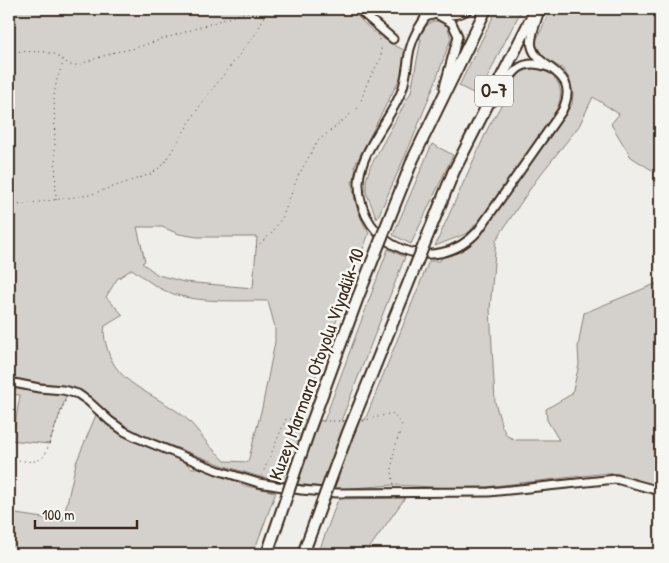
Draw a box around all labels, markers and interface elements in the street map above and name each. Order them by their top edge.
road number: O-7 [475,76,513,106]
street label: Kuzey Marmara Otoyolu Viyadük-10 [262,244,370,484]
scale bar [35,498,138,530]
text: 100 m [42,504,75,525]

